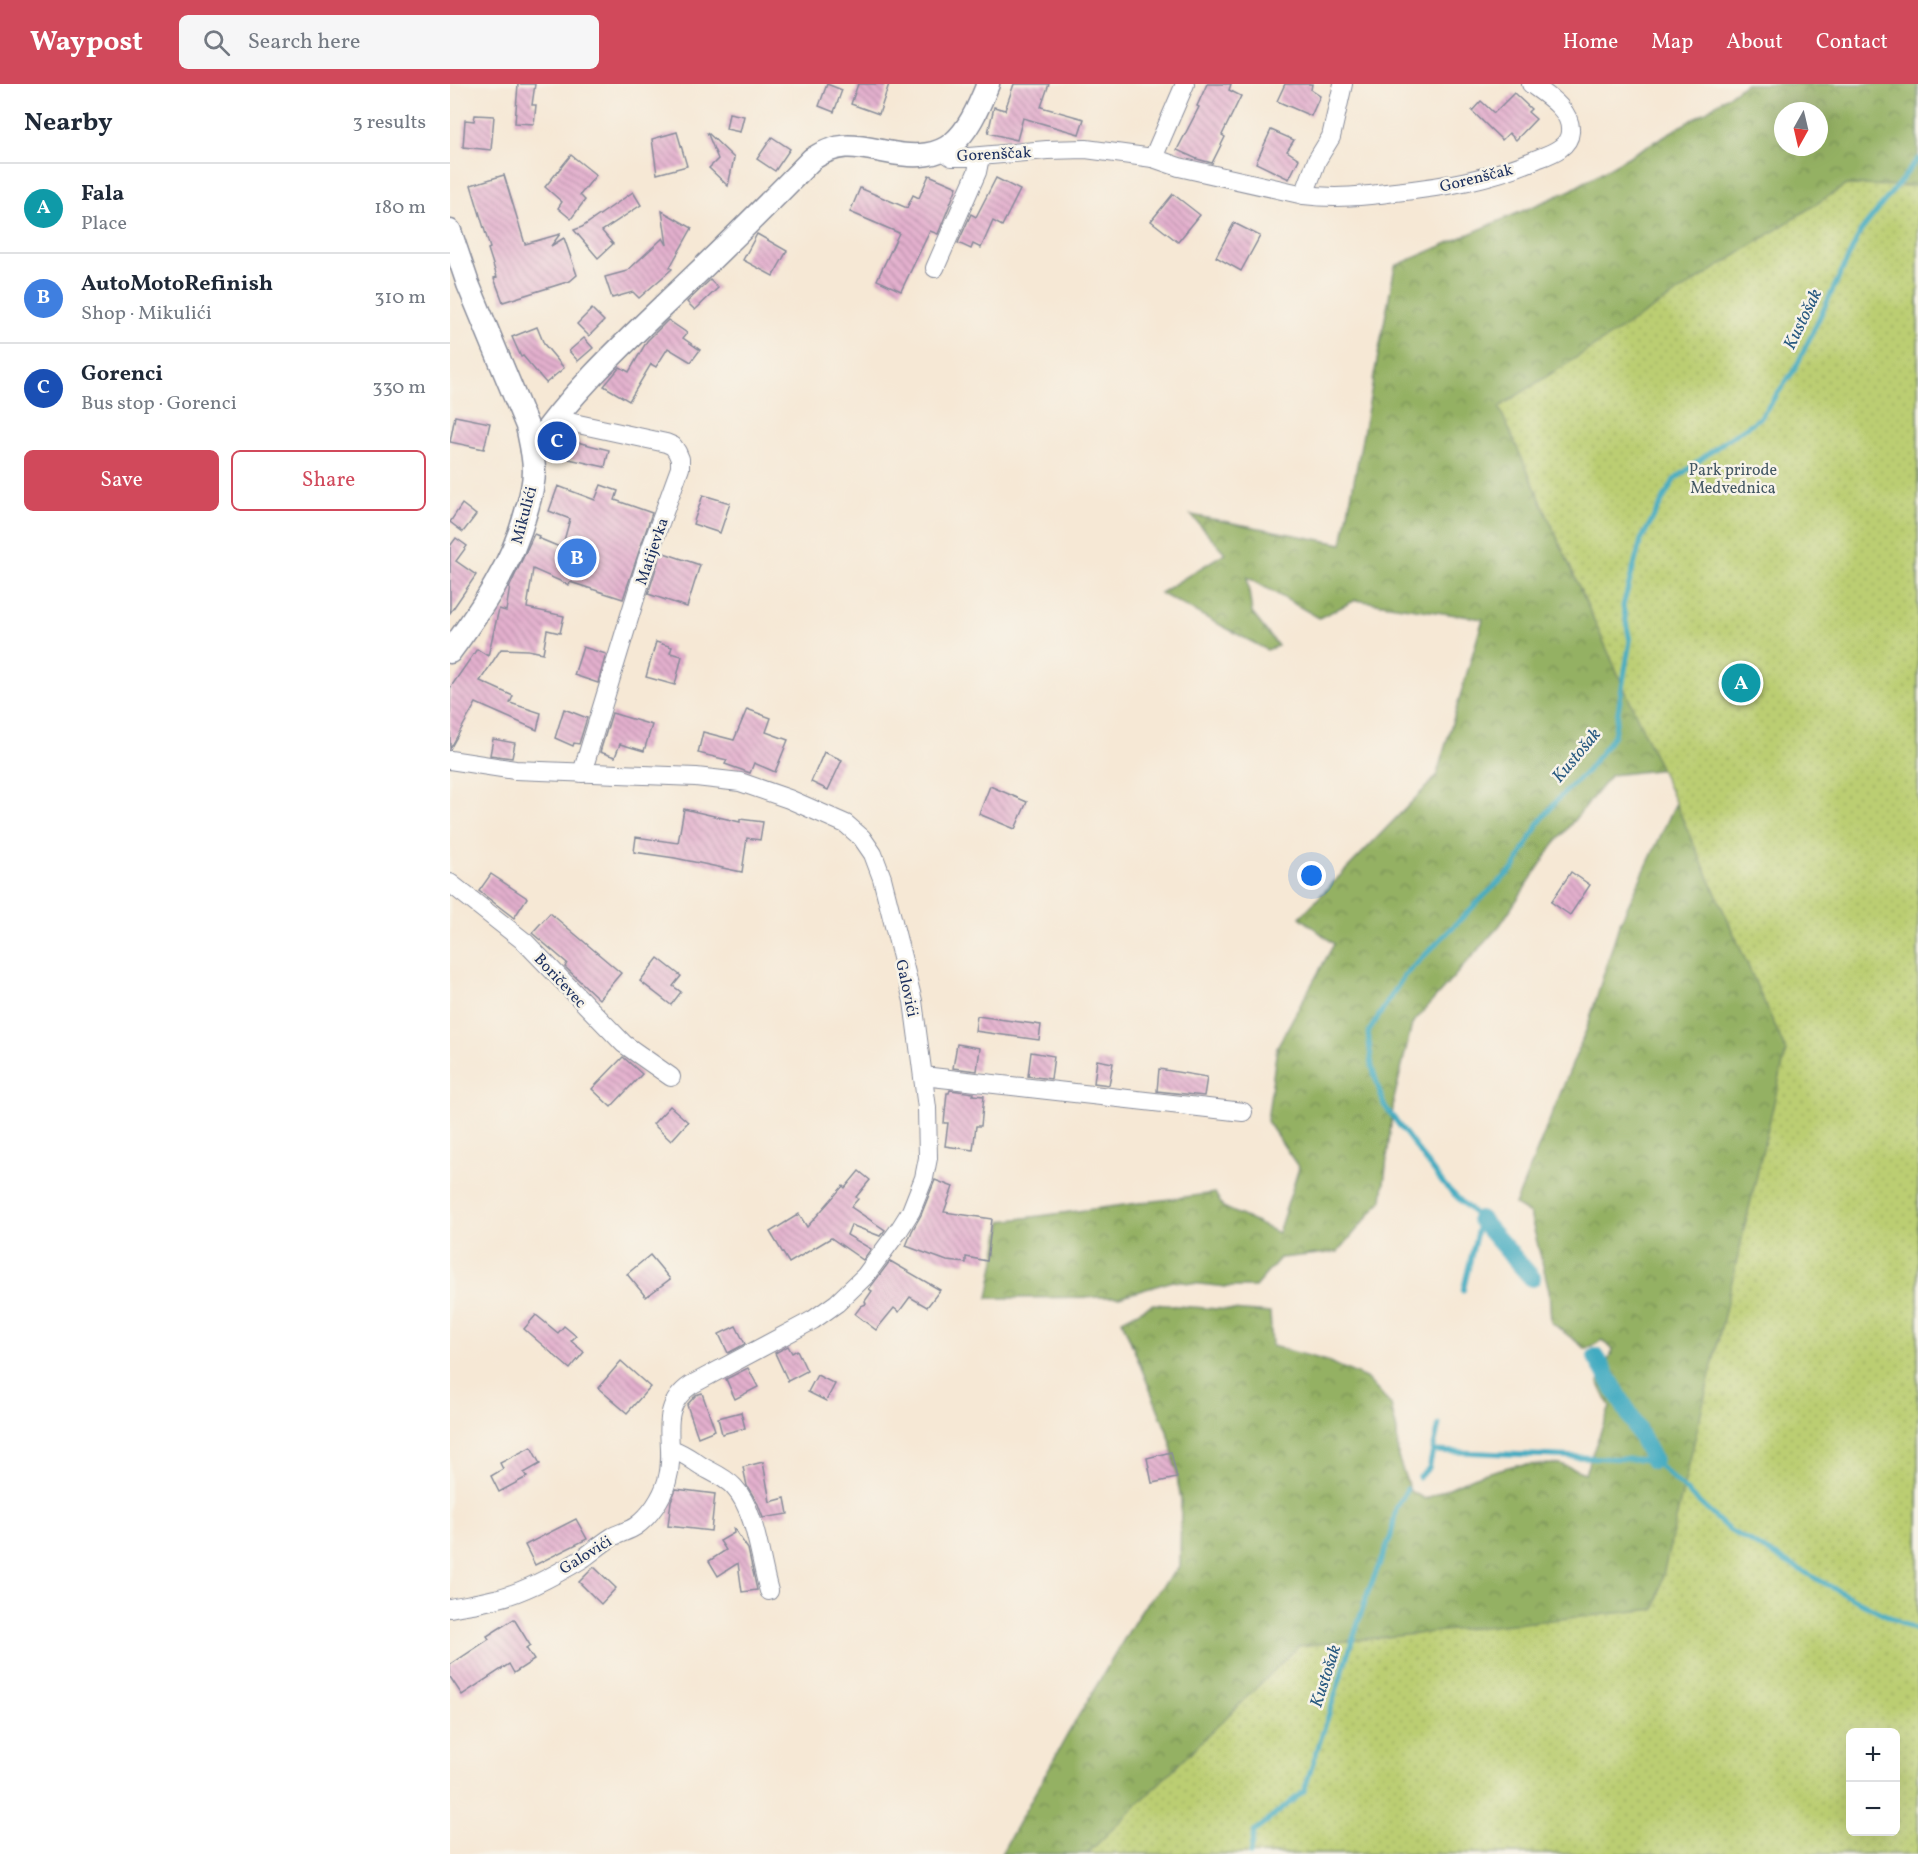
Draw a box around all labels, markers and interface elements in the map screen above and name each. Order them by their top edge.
search box [179,15,599,69]
text: Waypost [30,23,143,62]
icon: search [200,26,233,59]
text: Search here [248,27,360,58]
text: Home [1563,28,1618,57]
text: Map [1651,28,1693,57]
text: About [1726,28,1783,57]
text: Contact [1816,28,1888,57]
north arrow [1774,102,1828,156]
text: Nearby [24,105,113,141]
text: 3 results [352,109,426,137]
street label: Gorenščak [956,142,1032,168]
street label: Gorenščak [1438,159,1516,199]
text: Fala [81,179,124,210]
text: A [36,194,51,222]
text: 180 m [374,194,426,222]
text: Place [81,210,127,238]
text: AutoMotoRefinish [81,269,273,300]
text: B [37,284,50,312]
text: 310 m [374,284,426,312]
water label: Kustošak [1778,285,1829,354]
text: Shop · Mikulići [81,300,212,328]
text: Gorenci [81,359,163,390]
text: C [37,374,50,402]
text: 330 m [372,374,426,402]
text: Bus stop · Gorenci [81,390,237,418]
pin: C [538,418,576,464]
button: Save [24,450,219,511]
button: Share [231,450,426,511]
park label: Park prirode Medvednica [1689,460,1777,500]
street label: Mikulići [507,484,543,547]
street label: Matijevka [631,515,675,588]
pin: B [558,536,596,580]
pin: A [1722,660,1760,706]
water label: Kustošak [1547,723,1607,789]
your location [1297,861,1326,890]
street label: Boričevec [528,949,591,1014]
street label: Galovići [889,958,923,1019]
street label: Galovići [556,1531,617,1580]
water label: Kustošak [1305,1642,1348,1711]
map controls [1846,1728,1900,1836]
button: + [1846,1728,1900,1782]
button: − [1846,1782,1900,1836]

